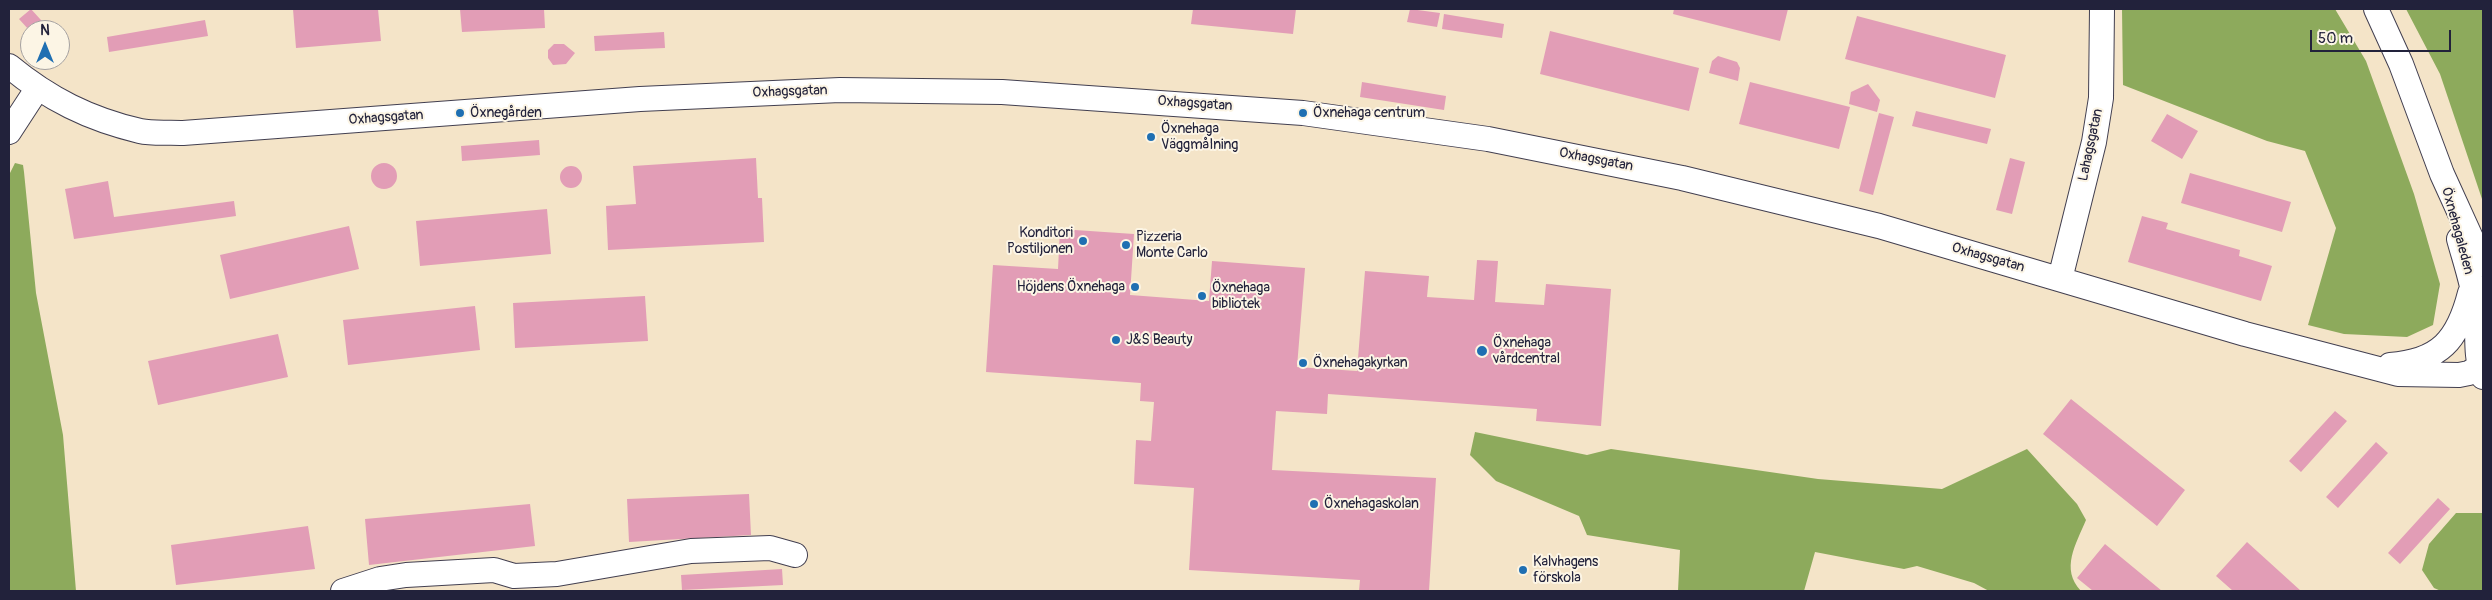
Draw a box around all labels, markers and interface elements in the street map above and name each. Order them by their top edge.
north arrow [20,20,70,70]
scale bar [2312,20,2453,52]
text: N [40,22,50,39]
text: 50 m [2318,29,2353,48]
street label: Oxhagsgatan [752,82,828,102]
street label: Oxhagsgatan [1157,93,1233,115]
place label: Öxnegården [470,105,542,121]
place label: Öxnehaga centrum [1313,105,1425,121]
street label: Oxhagsgatan [348,107,424,129]
marker: Öxnegården [454,107,466,119]
marker: Öxnehaga centrum [1297,107,1309,119]
street label: Lahagsgatan [2075,107,2107,183]
place label: Öxnehaga Väggmålning [1161,121,1238,154]
marker: Öxnehaga Väggmålning [1145,131,1157,143]
street label: Oxhagsgatan [1558,145,1634,175]
street label: Öxnehagaleden [2437,186,2477,276]
place label: Konditori Postiljonen [1007,225,1073,258]
place label: Pizzeria Monte Carlo [1136,229,1208,262]
marker: Konditori Postiljonen [1077,235,1089,247]
marker: Pizzeria Monte Carlo [1120,239,1132,251]
street label: Oxhagsgatan [1950,240,2026,276]
place label: Höjdens Öxnehaga [1017,279,1125,295]
place label: Öxnehaga bibliotek [1212,280,1270,312]
marker: Höjdens Öxnehaga [1129,281,1141,293]
marker: Öxnehaga bibliotek [1196,290,1208,302]
place label: J&S Beauty [1126,332,1192,348]
marker: J&S Beauty [1110,334,1122,346]
place label: Öxnehaga vårdcentral [1493,335,1560,368]
marker: Öxnehaga vårdcentral [1475,344,1489,358]
place label: Öxnehagakyrkan [1313,355,1408,371]
marker: Öxnehagakyrkan [1297,357,1309,369]
place label: Öxnehagaskolan [1324,496,1419,512]
marker: Öxnehagaskolan [1308,498,1320,510]
place label: Kalvhagens förskola [1533,554,1598,586]
marker: Kalvhagens förskola [1517,564,1529,576]

